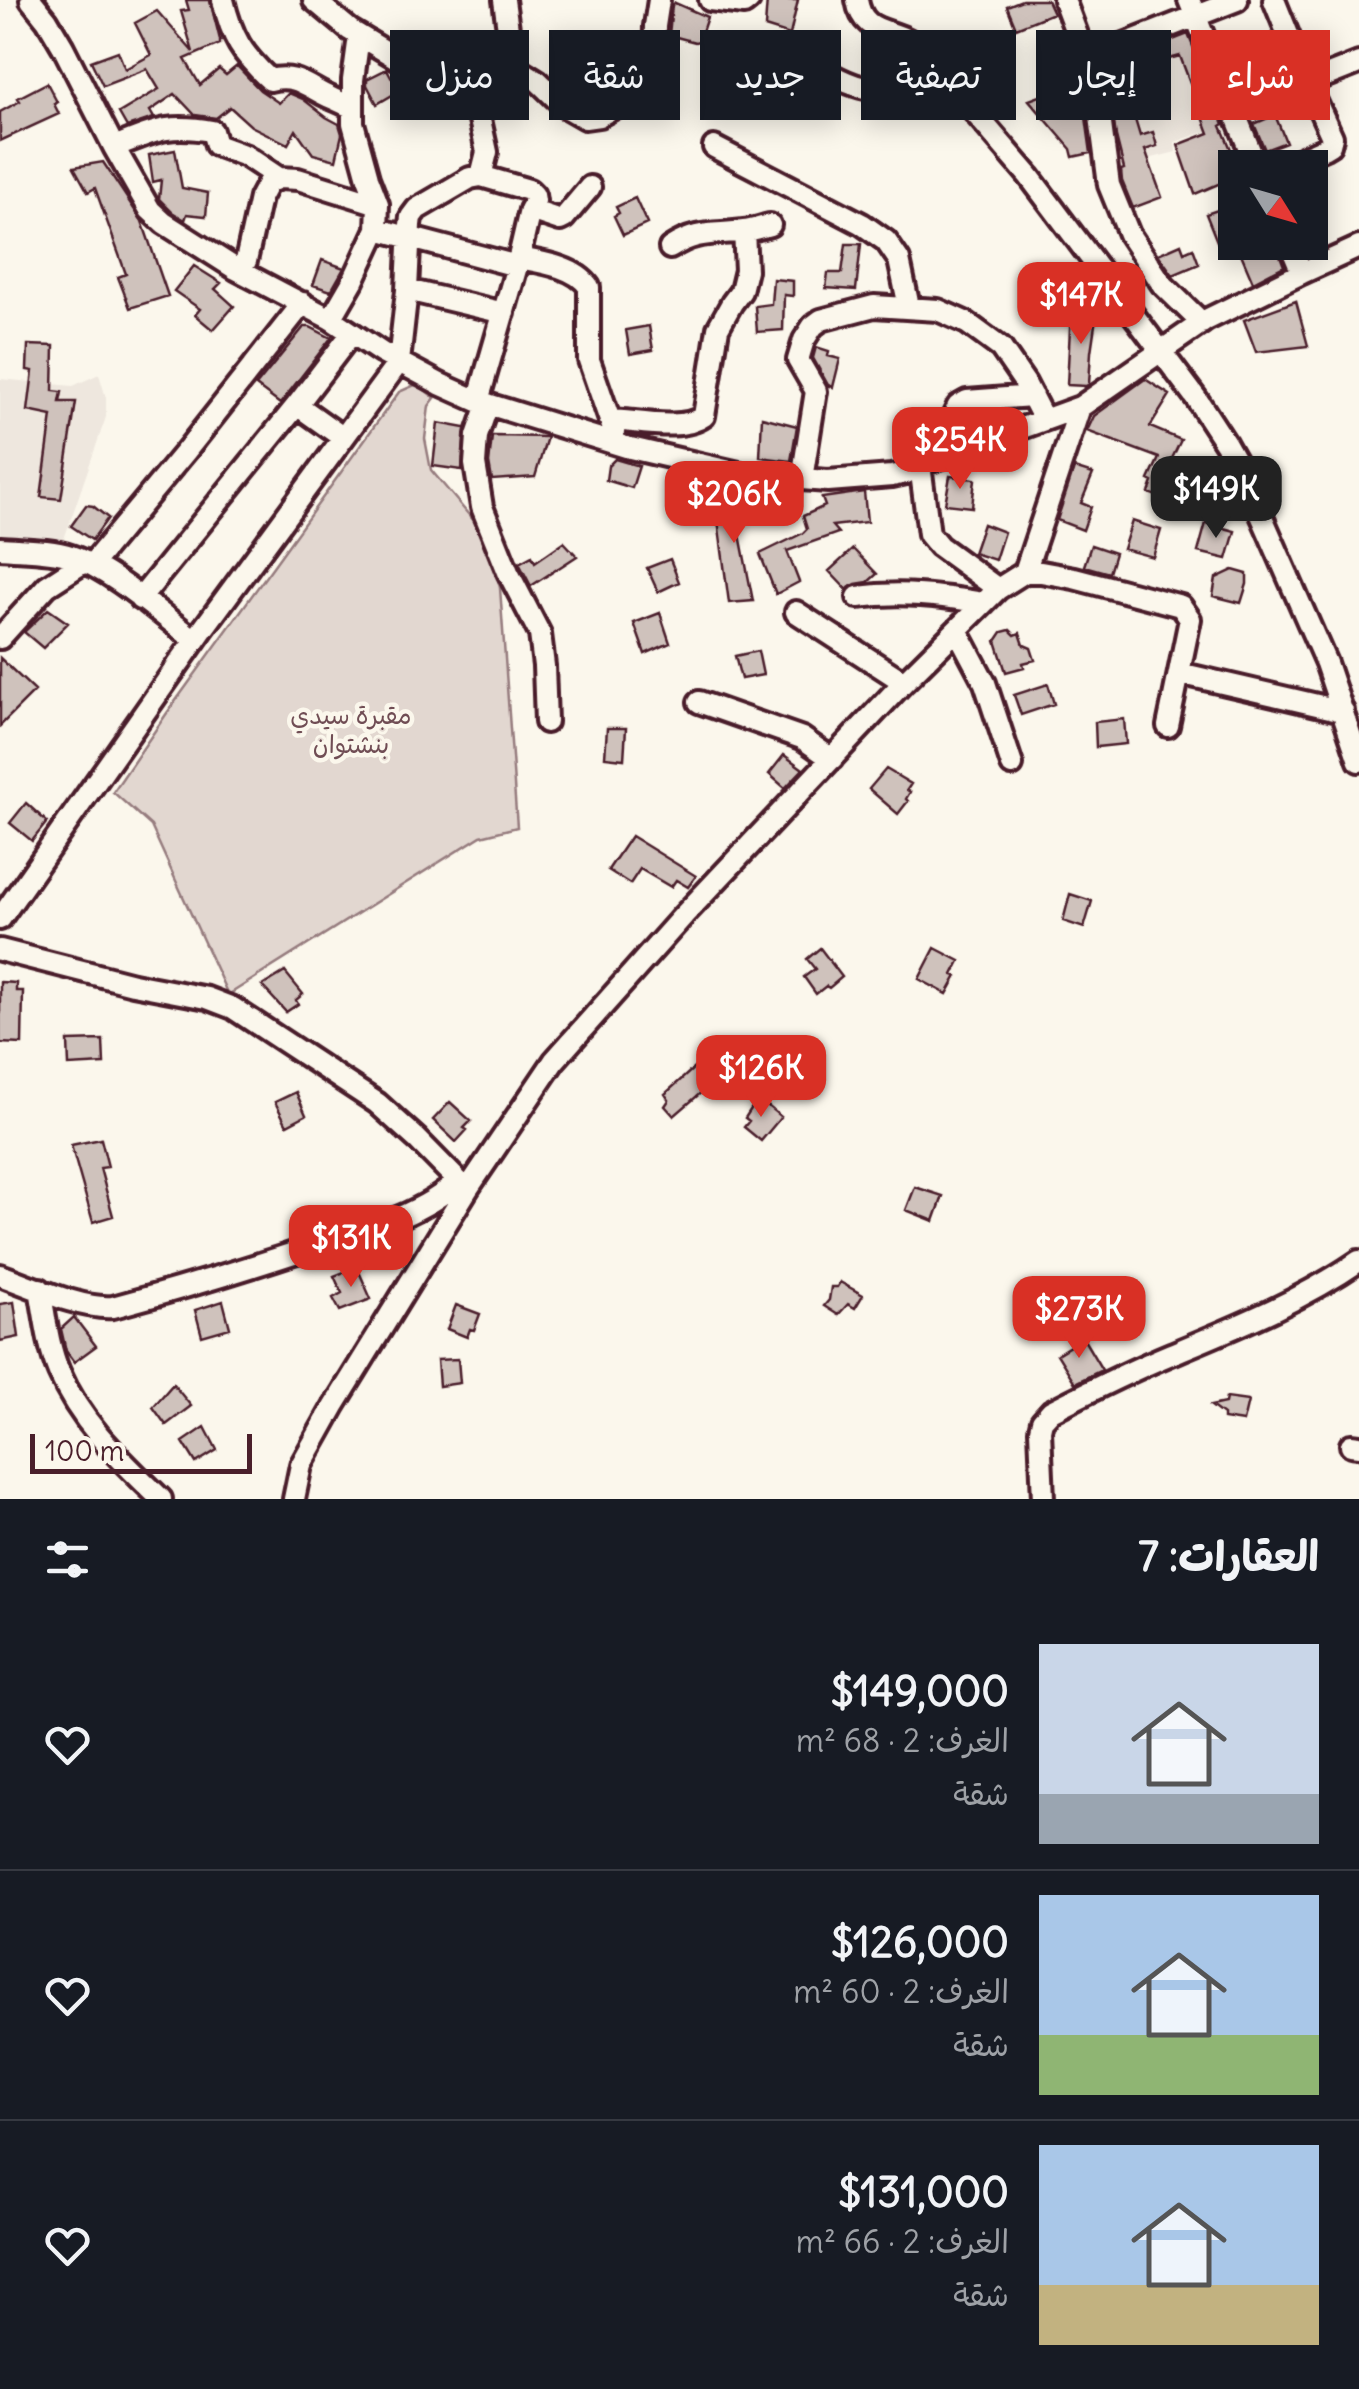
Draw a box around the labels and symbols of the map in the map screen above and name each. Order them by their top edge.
north arrow [1218,150,1328,260]
pin: $147K [1011,262,1151,347]
pin: $254K [890,407,1030,492]
pin: $149K [1146,456,1286,541]
pin: $206K [664,461,804,546]
park label: مقبرة سيدي بنشتوان [290,699,412,760]
pin: $126K [691,1035,831,1120]
pin: $131K [281,1205,421,1290]
pin: $273K [1009,1276,1149,1361]
scale bar [30,1429,252,1474]

